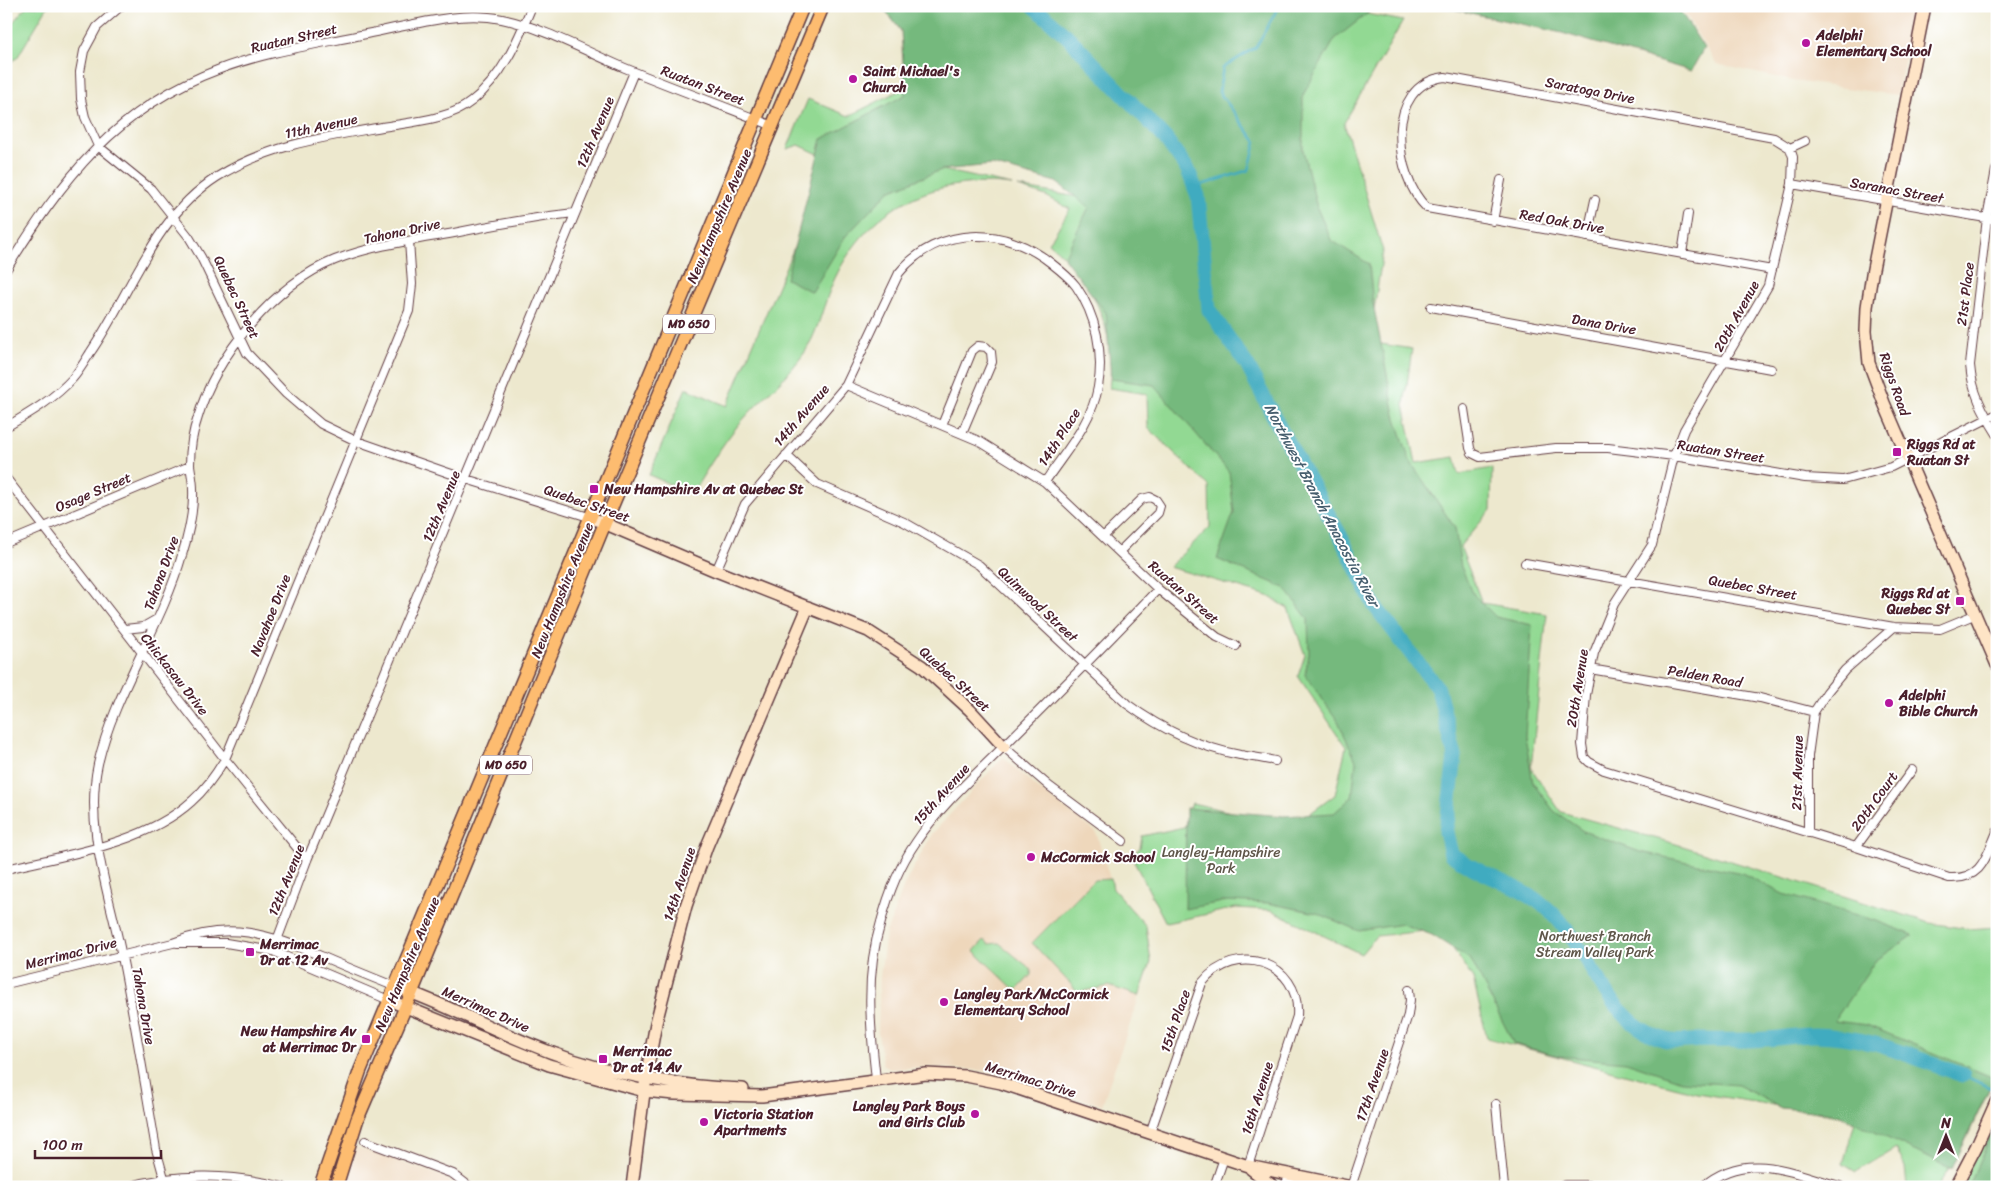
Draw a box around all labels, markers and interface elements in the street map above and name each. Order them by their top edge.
street label: Ruatan Street [248,16,340,61]
place label: Adelphi Elementary School [1815,23,1933,64]
marker: Adelphi Elementary School [1800,37,1812,49]
street label: Ruatan Street [657,58,748,113]
place label: Saint Michael's Church [862,59,960,100]
street label: Saratoga Drive [1543,70,1637,111]
marker: Saint Michael's Church [847,73,859,85]
street label: 12th Avenue [569,92,622,172]
street label: 11th Avenue [282,107,360,146]
street label: New Hampshire Avenue [680,145,759,288]
street label: Saranac Street [1848,170,1947,211]
street label: Red Oak Drive [1518,202,1606,241]
street label: Tahona Drive [361,211,443,252]
street label: Quebec Street [206,251,267,343]
street label: 21st Place [1949,261,1982,327]
street label: 20th Avenue [1706,276,1767,357]
street label: Dana Drive [1570,307,1638,342]
road number: MD 650 [663,314,715,334]
street label: Riggs Road [1872,349,1918,421]
street label: 14th Avenue [767,378,836,452]
water label: Northwest Branch Anacostia River [1257,399,1388,614]
street label: 14th Place [1031,403,1088,472]
street label: Ruatan Street [1675,432,1766,471]
place label: Riggs Rd at Ruatan St [1906,432,1976,473]
marker: Riggs Rd at Ruatan St [1891,446,1903,458]
street label: Osage Street [51,465,135,520]
street label: 12th Avenue [415,466,468,546]
street label: Quebec Street [540,477,633,530]
place label: New Hampshire Av at Quebec St [603,477,804,502]
marker: New Hampshire Av at Quebec St [588,483,600,495]
street label: New Hampshire Avenue [524,518,601,662]
street label: Tahona Drive [136,532,187,614]
street label: Ruatan Street [1142,554,1225,631]
street label: Quinwood Street [991,560,1085,650]
street label: Quebec Street [1707,567,1799,608]
street label: Navahoe Drive [243,570,298,660]
place label: Riggs Rd at Quebec St [1880,581,1951,622]
marker: Riggs Rd at Quebec St [1954,595,1966,607]
street label: Chickasaw Drive [134,627,215,721]
street label: Quebec Street [913,640,996,719]
street label: 20th Avenue [1559,647,1596,729]
street label: Pelden Road [1666,658,1746,696]
place label: Adelphi Bible Church [1898,683,1979,724]
marker: Adelphi Bible Church [1883,697,1895,709]
street label: 21st Avenue [1784,735,1811,811]
road number: MD 650 [480,756,532,774]
street label: 15th Avenue [907,757,976,831]
street label: 20th Court [1844,766,1905,837]
street label: 12th Avenue [261,840,312,920]
park label: Langley-Hampshire Park [1162,840,1280,881]
street label: 14th Avenue [656,844,703,924]
place label: McCormick School [1040,845,1156,870]
marker: McCormick School [1025,851,1037,863]
street label: New Hampshire Avenue [368,893,447,1036]
park label: Northwest Branch Stream Valley Park [1536,924,1655,965]
street label: Merrimac Drive [22,930,120,977]
place label: Merrimac Dr at 12 Av [259,932,329,973]
marker: Merrimac Dr at 12 Av [244,946,256,958]
street label: Tahona Drive [124,966,163,1047]
street label: Merrimac Drive [438,979,534,1040]
place label: Langley Park/McCormick Elementary School [954,982,1109,1023]
street label: 15th Place [1153,986,1198,1056]
marker: Langley Park/McCormick Elementary School [938,996,950,1008]
place label: New Hampshire Av at Merrimac Dr [240,1019,357,1060]
marker: New Hampshire Av at Merrimac Dr [360,1033,372,1045]
place label: Merrimac Dr at 14 Av [612,1039,683,1080]
street label: 17th Avenue [1348,1045,1397,1125]
marker: Merrimac Dr at 14 Av [597,1053,609,1065]
street label: Merrimac Drive [982,1054,1079,1105]
street label: 16th Avenue [1234,1058,1281,1138]
place label: Langley Park Boys and Girls Club [853,1094,966,1135]
place label: Victoria Station Apartments [713,1102,814,1143]
marker: Langley Park Boys and Girls Club [969,1108,981,1120]
north arrow [1920,1110,1970,1160]
text: N [1940,1111,1951,1136]
marker: Victoria Station Apartments [698,1116,710,1128]
scale bar [35,1128,161,1160]
text: 100 m [42,1132,83,1158]

